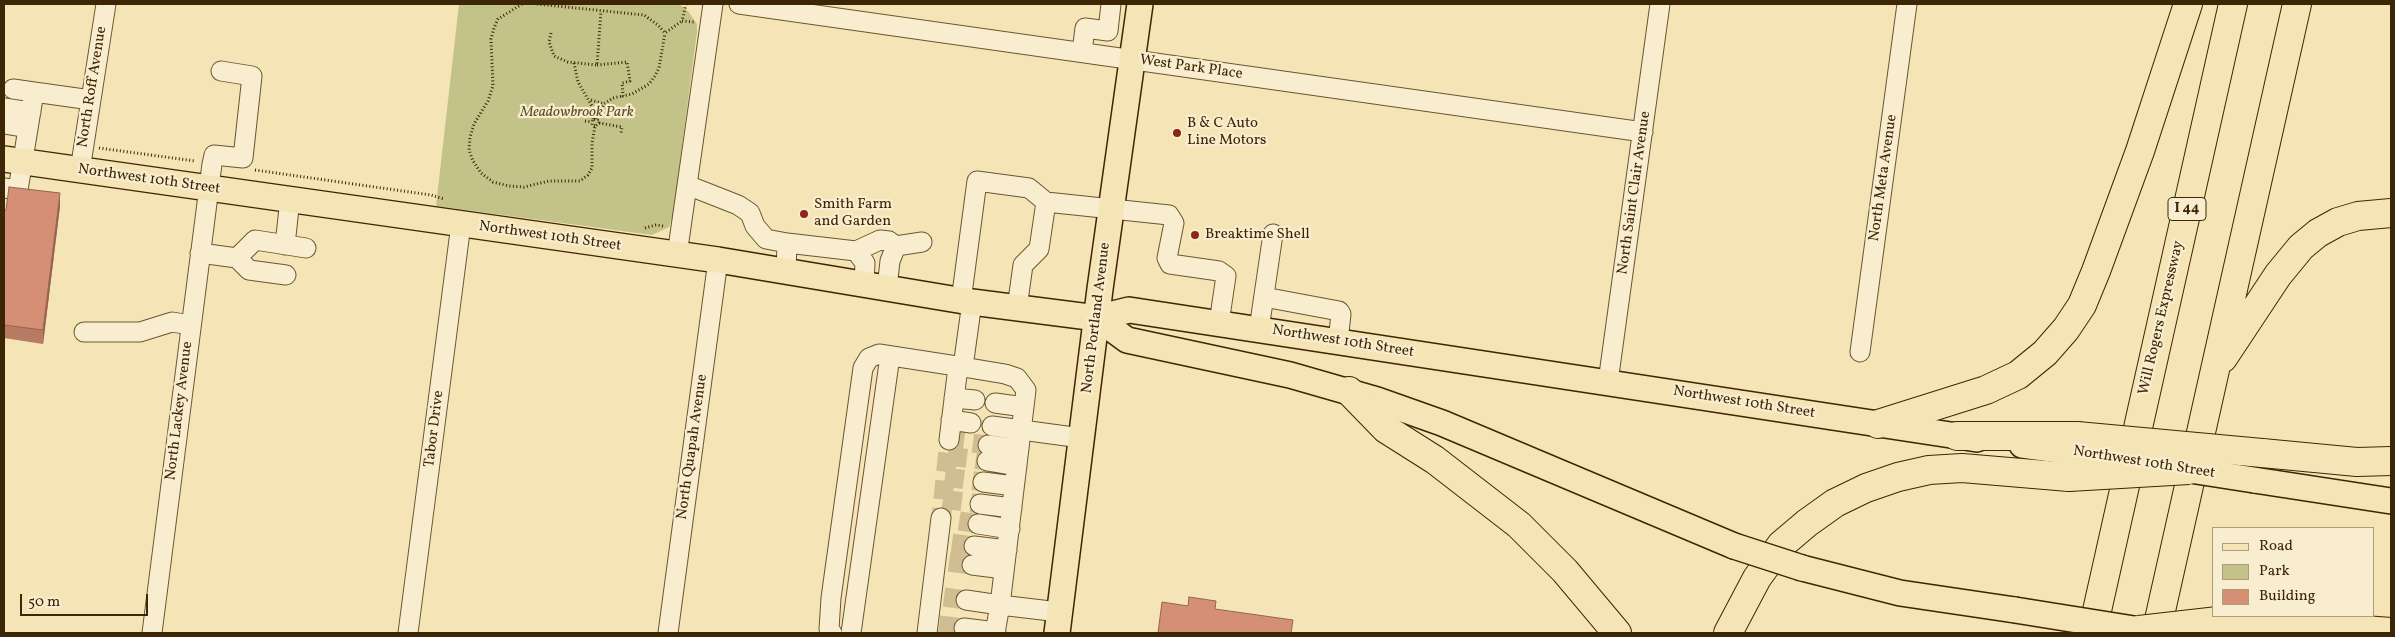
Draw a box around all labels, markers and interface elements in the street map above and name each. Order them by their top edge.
street label: North Roff Avenue [75,25,111,149]
street label: West Park Place [1138,52,1244,84]
park label: Meadowbrook Park [520,104,634,122]
street label: North Saint Clair Avenue [1615,110,1655,276]
street label: North Meta Avenue [1866,113,1902,243]
place label: B & C Auto Line Motors [1187,115,1266,150]
marker: B & C Auto Line Motors [1171,127,1183,139]
street label: Northwest 10th Street [77,161,221,199]
place label: Smith Farm and Garden [814,196,892,231]
road number: I 44 [2168,198,2206,220]
marker: Smith Farm and Garden [798,208,810,220]
street label: Northwest 10th Street [478,218,622,256]
place label: Breaktime Shell [1205,226,1310,244]
marker: Breaktime Shell [1189,229,1201,241]
street label: Will Rogers Expressway [2136,239,2188,397]
street label: North Portland Avenue [1079,241,1115,395]
street label: Northwest 10th Street [1271,322,1415,362]
street label: North Lackey Avenue [163,340,197,482]
street label: North Quapah Avenue [674,373,712,521]
street label: Northwest 10th Street [1672,383,1816,423]
street label: Tabor Drive [421,389,449,469]
street label: Northwest 10th Street [2072,443,2216,483]
legend [2212,527,2375,617]
text: Road [2259,536,2293,557]
text: Park [2259,561,2290,582]
scale bar [22,584,150,616]
text: Building [2259,586,2315,607]
text: 50 m [28,592,60,613]

